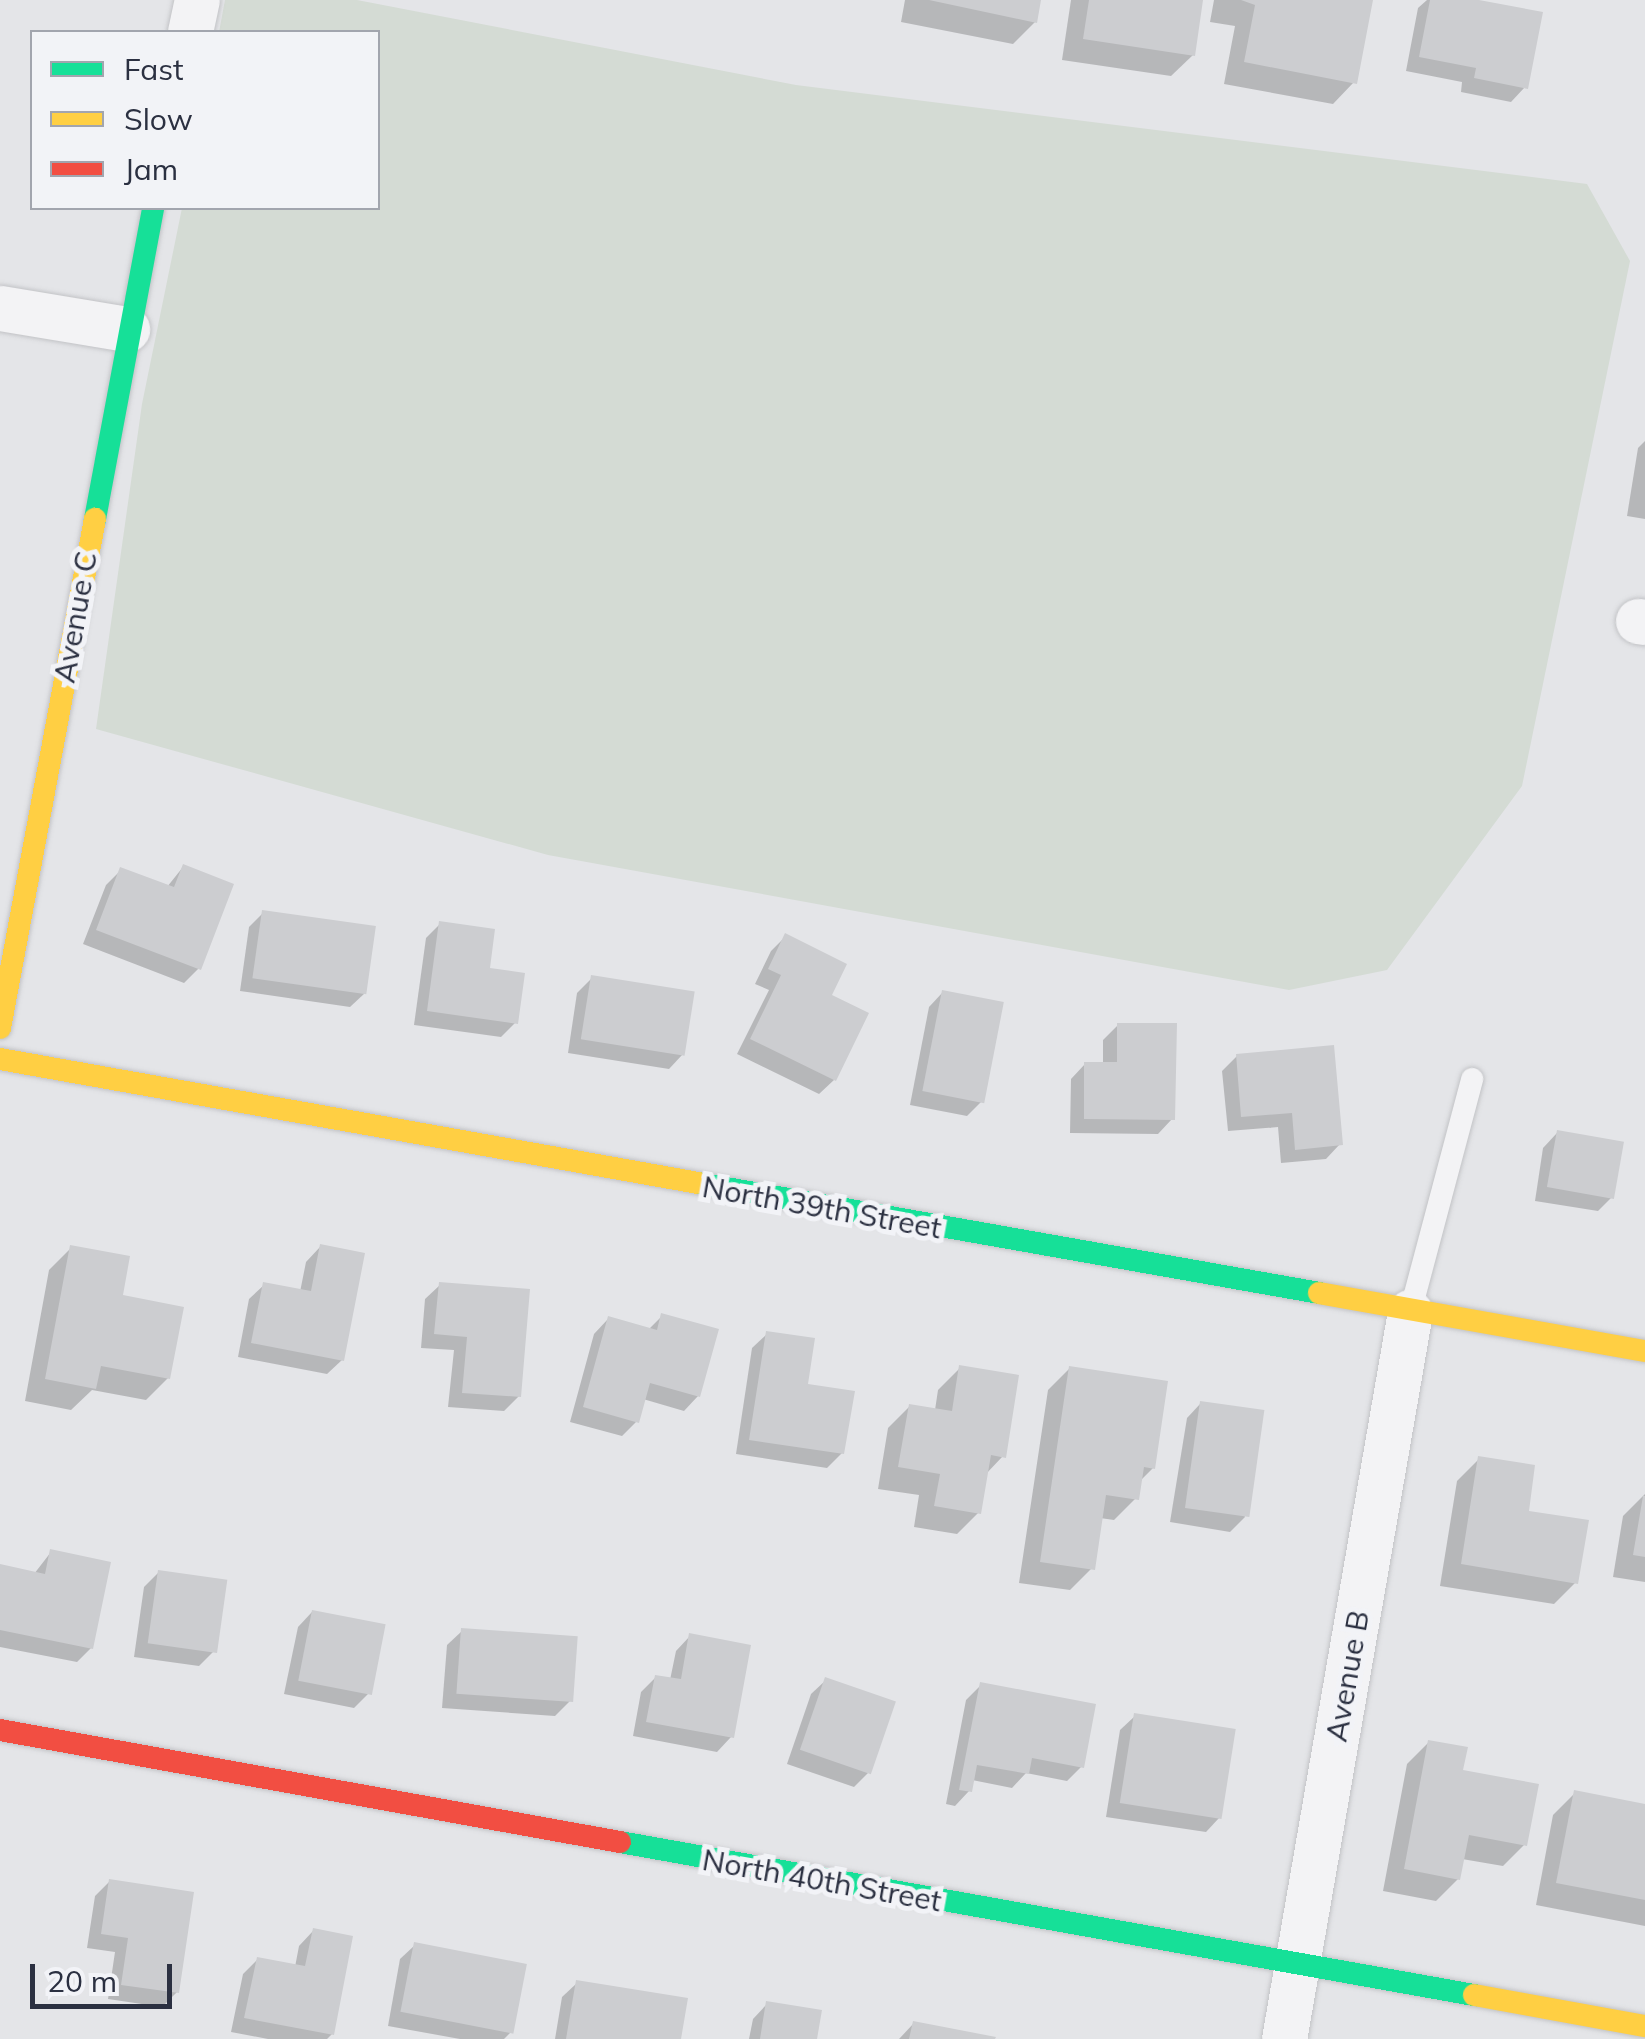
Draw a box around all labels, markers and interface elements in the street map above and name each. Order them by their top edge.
legend [30,30,380,210]
text: Fast [124,50,184,88]
text: Slow [124,100,193,138]
text: Jam [124,150,178,188]
street label: Avenue C [46,548,104,686]
street label: North 39th Street [700,1168,944,1246]
street label: Avenue B [1318,1608,1376,1744]
street label: North 40th Street [700,1841,944,1919]
scale bar [35,1944,178,2006]
text: 20 m [47,1962,117,2000]

